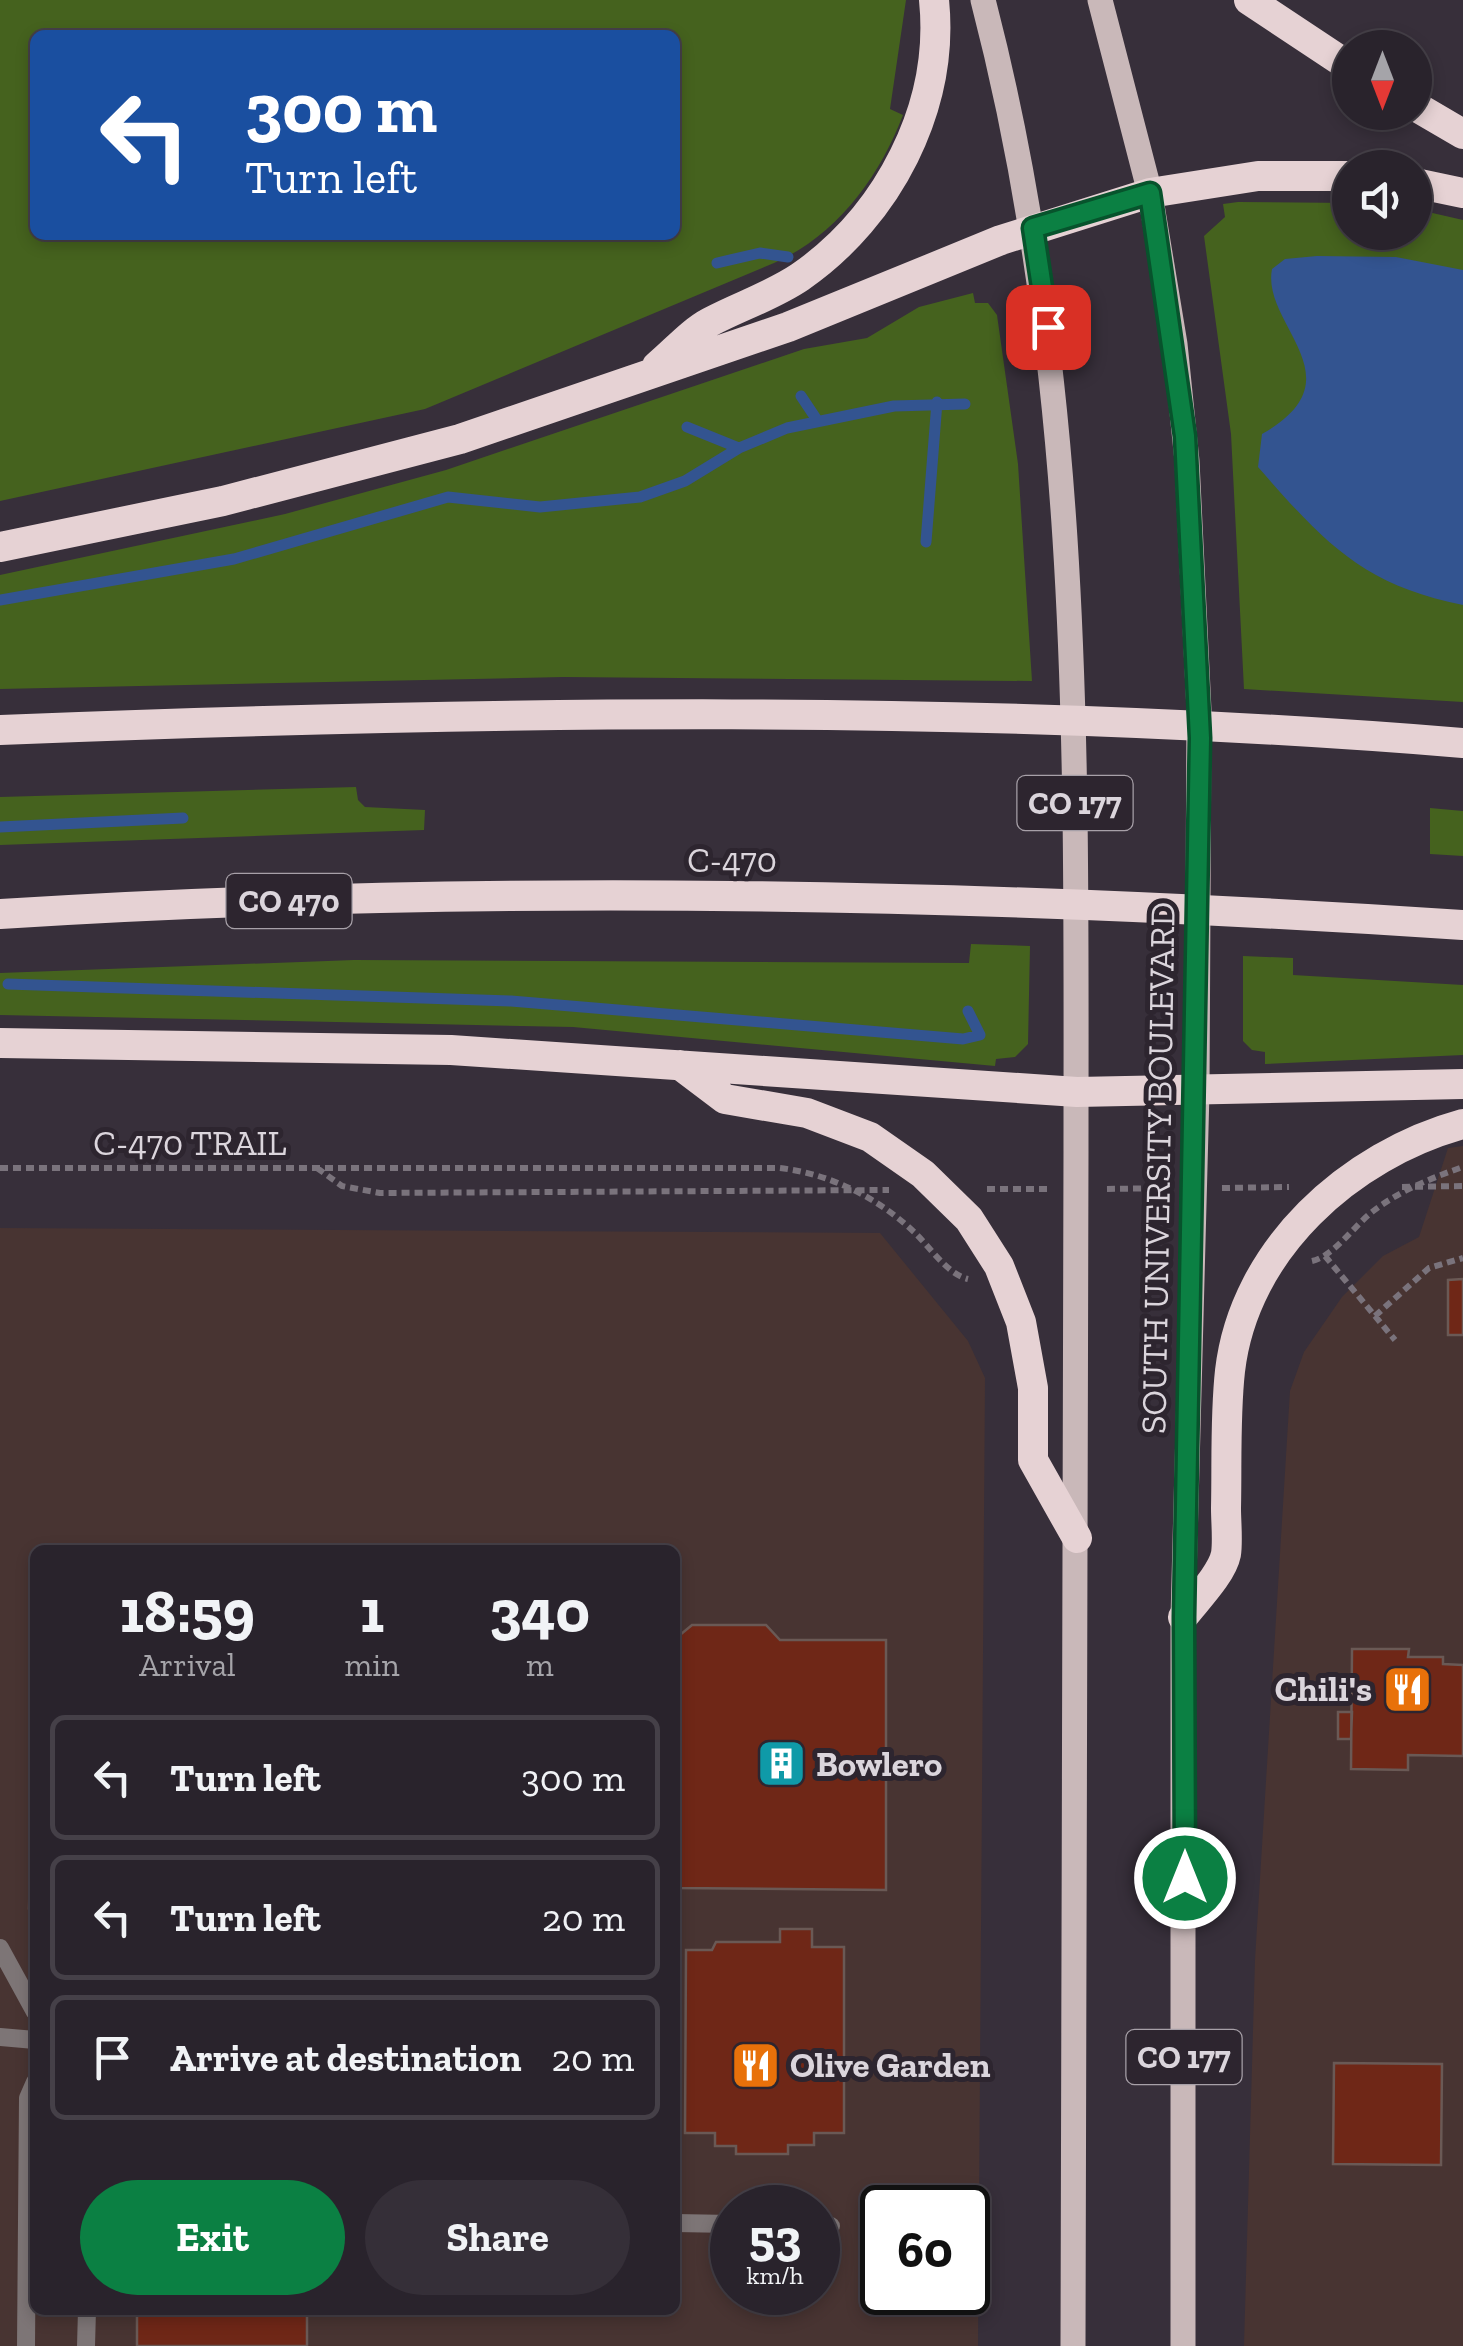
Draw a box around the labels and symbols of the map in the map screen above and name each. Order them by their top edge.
north arrow [1332,30,1432,130]
pin [1006,285,1091,370]
road number: CO 177 [1018,776,1132,830]
street label: C-470 [687,839,777,881]
road number: CO 470 [226,874,352,928]
street label: SOUTH UNIVERSITY BOULEVARD [1132,901,1184,1435]
street label: C-470 TRAIL [93,1122,287,1164]
restaurant icon: Chili's [1381,1663,1433,1715]
place label: Chili's [1275,1668,1372,1710]
building icon: Bowlero [755,1738,807,1790]
place label: Bowlero [816,1743,942,1785]
position arrow [1133,1826,1237,1930]
road number: CO 177 [1126,2030,1242,2084]
restaurant icon: Olive Garden [729,2039,781,2091]
place label: Olive Garden [790,2044,991,2086]
speed limit sign: 60 [860,2185,990,2315]

